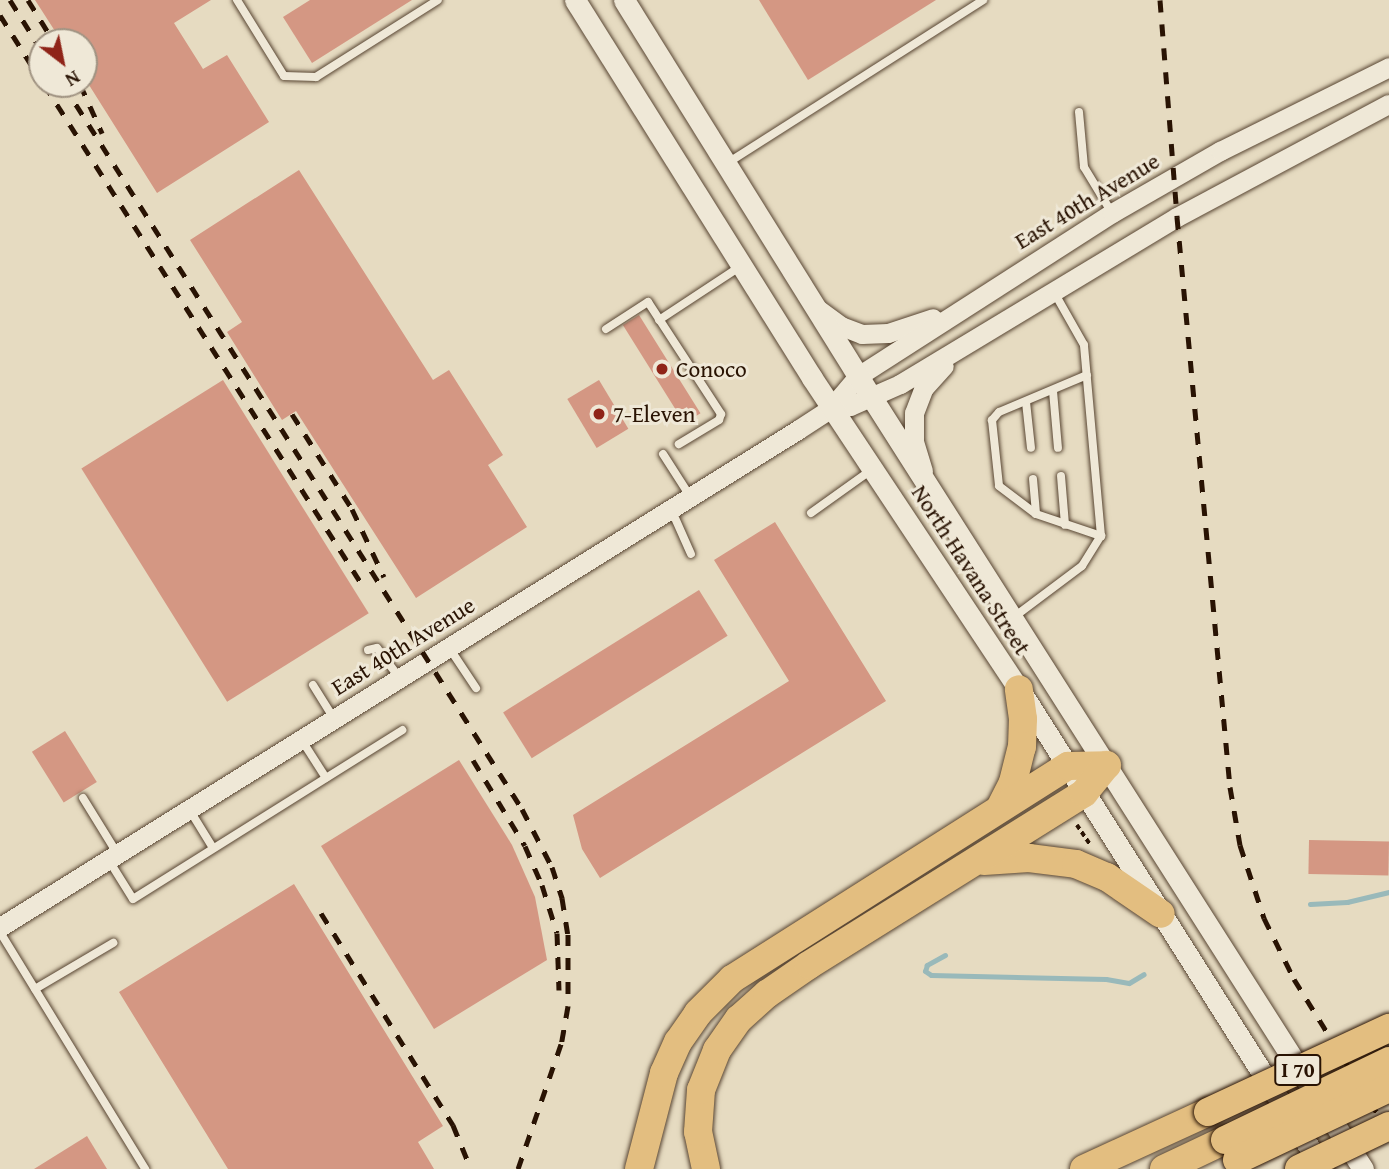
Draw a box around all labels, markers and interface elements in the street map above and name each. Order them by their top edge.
north arrow [28,28,98,98]
text: N [60,64,86,94]
street label: East 40th Avenue [1010,147,1164,255]
place label: Conoco [676,355,747,383]
marker: Conoco [654,361,670,377]
place label: 7-Eleven [613,400,695,428]
marker: 7-Eleven [591,406,607,422]
street label: North Havana Street [906,480,1036,660]
street label: East 40th Avenue [326,591,480,701]
road number: I 70 [1274,1052,1322,1088]

